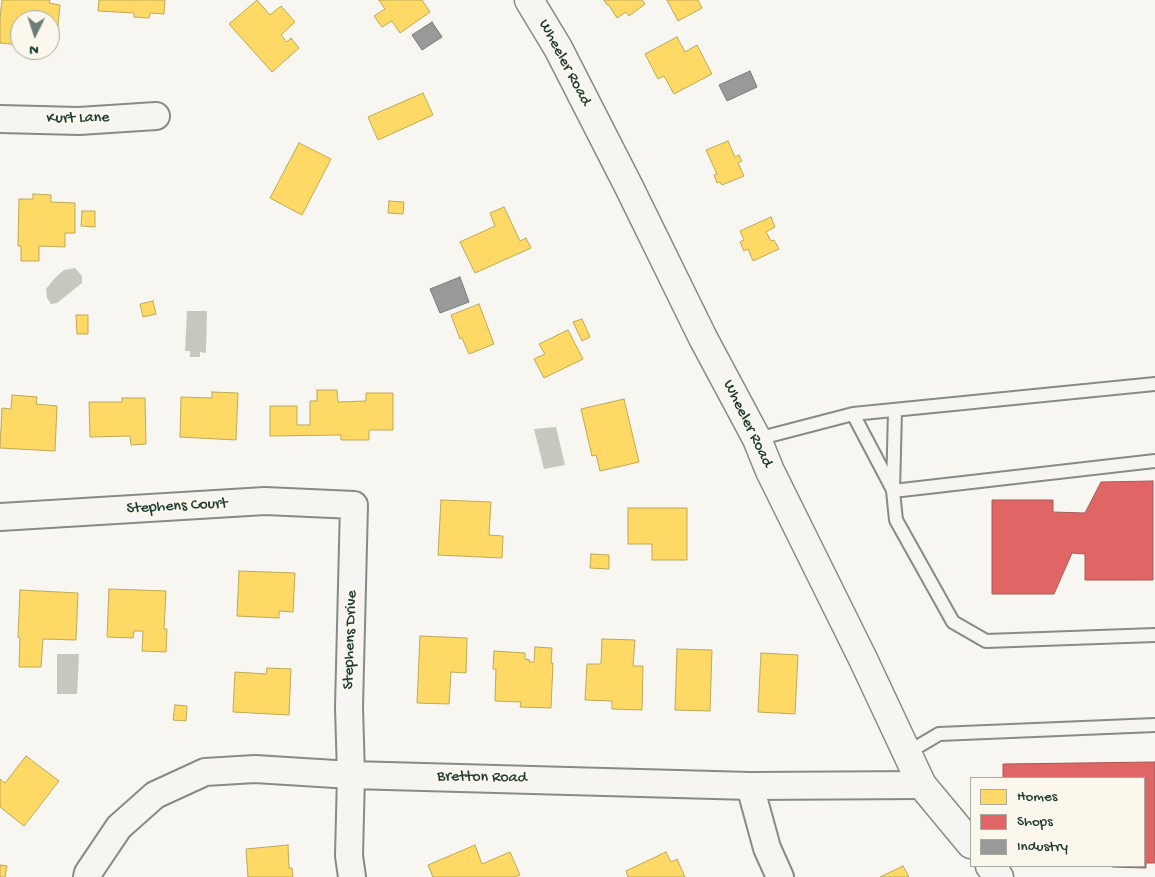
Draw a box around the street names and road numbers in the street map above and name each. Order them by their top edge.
street label: Wheeler Road [533,17,595,109]
street label: Kurt Lane [46,109,110,129]
street label: Wheeler Road [718,377,776,471]
street label: Stephens Court [126,495,228,519]
street label: Stephens Drive [340,590,362,690]
street label: Bretton Road [437,768,527,788]

